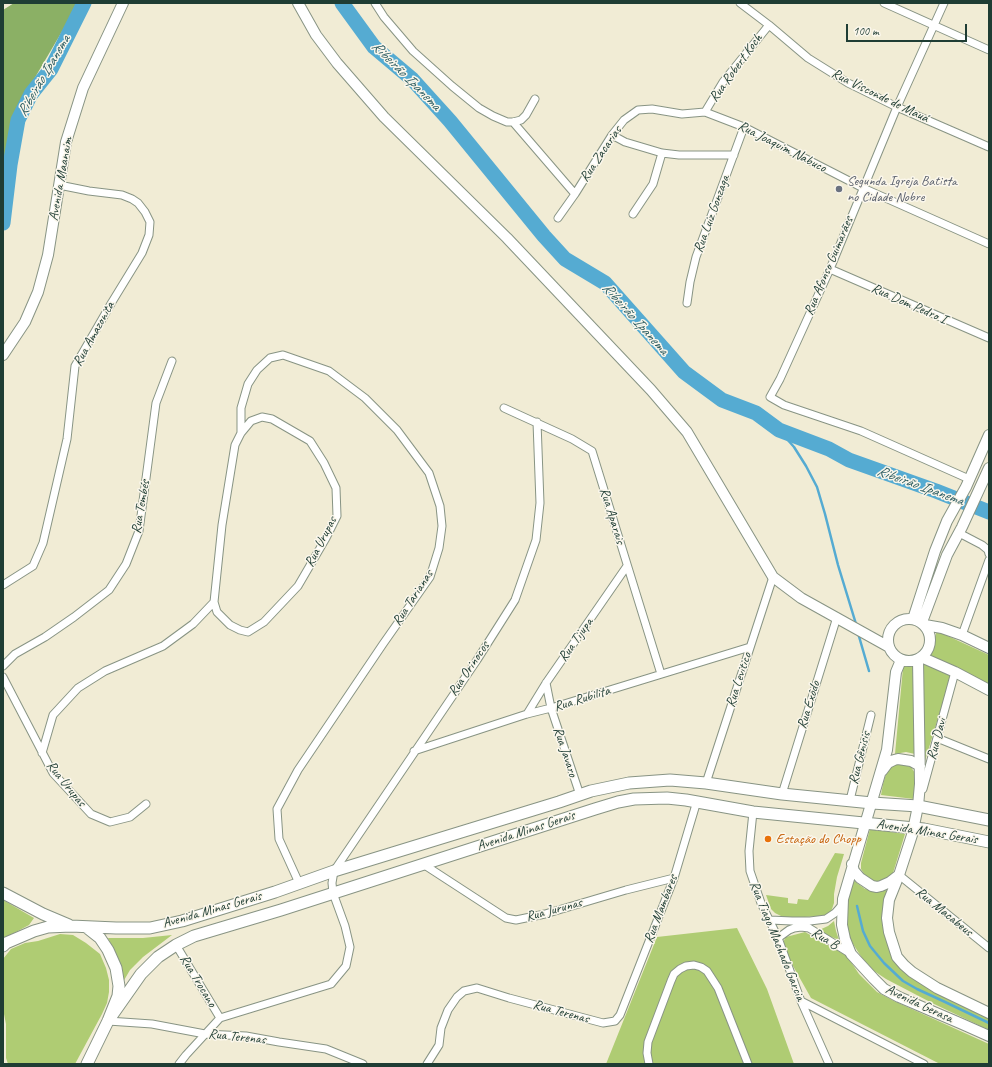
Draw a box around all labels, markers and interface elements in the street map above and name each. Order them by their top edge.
scale bar [848,16,969,42]
text: 100 m [853,23,879,39]
street label: Rua Robert Koch [706,31,766,105]
water label: Ribeirão Ipanema [14,32,74,120]
water label: Ribeirão Ipanema [368,38,444,114]
street label: Rua Visconde de Mauá [829,65,931,127]
street label: Rua Joaquim Nabuco [735,118,829,176]
street label: Rua Zacarias [576,123,626,185]
street label: Avenida Maanaim [45,136,77,222]
street label: Rua Luiz Gonzaga [690,173,734,255]
place label: Segunda Igreja Batista no Cidade Nobre [847,173,957,206]
marker: Segunda Igreja Batista no Cidade Nobre [834,184,844,194]
street label: Rua Afonso Guimarães [801,214,857,318]
water label: Ribeirão Ipanema [598,279,672,359]
street label: Rua Dom Pedro I [869,280,949,328]
street label: Rua Amazonita [69,299,119,369]
water label: Ribeirão Ipanema [874,462,966,510]
street label: Rua Tembés [128,479,154,535]
street label: Rua Aparais [596,486,628,546]
street label: Rua Urupas [301,514,341,570]
street label: Rua Tarianas [389,567,437,629]
street label: Rua Tijupa [555,615,597,665]
street label: Rua Orinocos [445,639,493,699]
street label: Rua Levitico [722,651,756,709]
street label: Rua Exôdo [794,679,824,731]
street label: Rua Rubilita [552,683,612,715]
street label: Rua Davi [923,716,951,762]
street label: Rua Javaro [549,725,581,779]
street label: Rua Gênisis [845,730,875,786]
street label: Rua Urupas [42,758,90,810]
street label: Avenida Minas Gerais [475,807,577,855]
street label: Avenida Minas Gerais [875,816,979,848]
place label: Estação do Chopp [776,831,861,847]
marker: Estação do Chopp [763,834,773,844]
street label: Rua Mambares [640,873,682,945]
street label: Rua Tiago Machado Garcia [745,879,809,1003]
street label: Rua Macabeus [912,884,976,940]
street label: Avenida Minas Gerais [161,888,263,932]
street label: Rua Jurunas [524,894,584,926]
street label: Rua B [808,924,842,954]
street label: Rua Trocano [176,952,220,1010]
street label: Avenida Gerasa [883,981,955,1027]
street label: Rua Terenas [531,996,591,1028]
street label: Rua Terenas [208,1026,266,1048]

